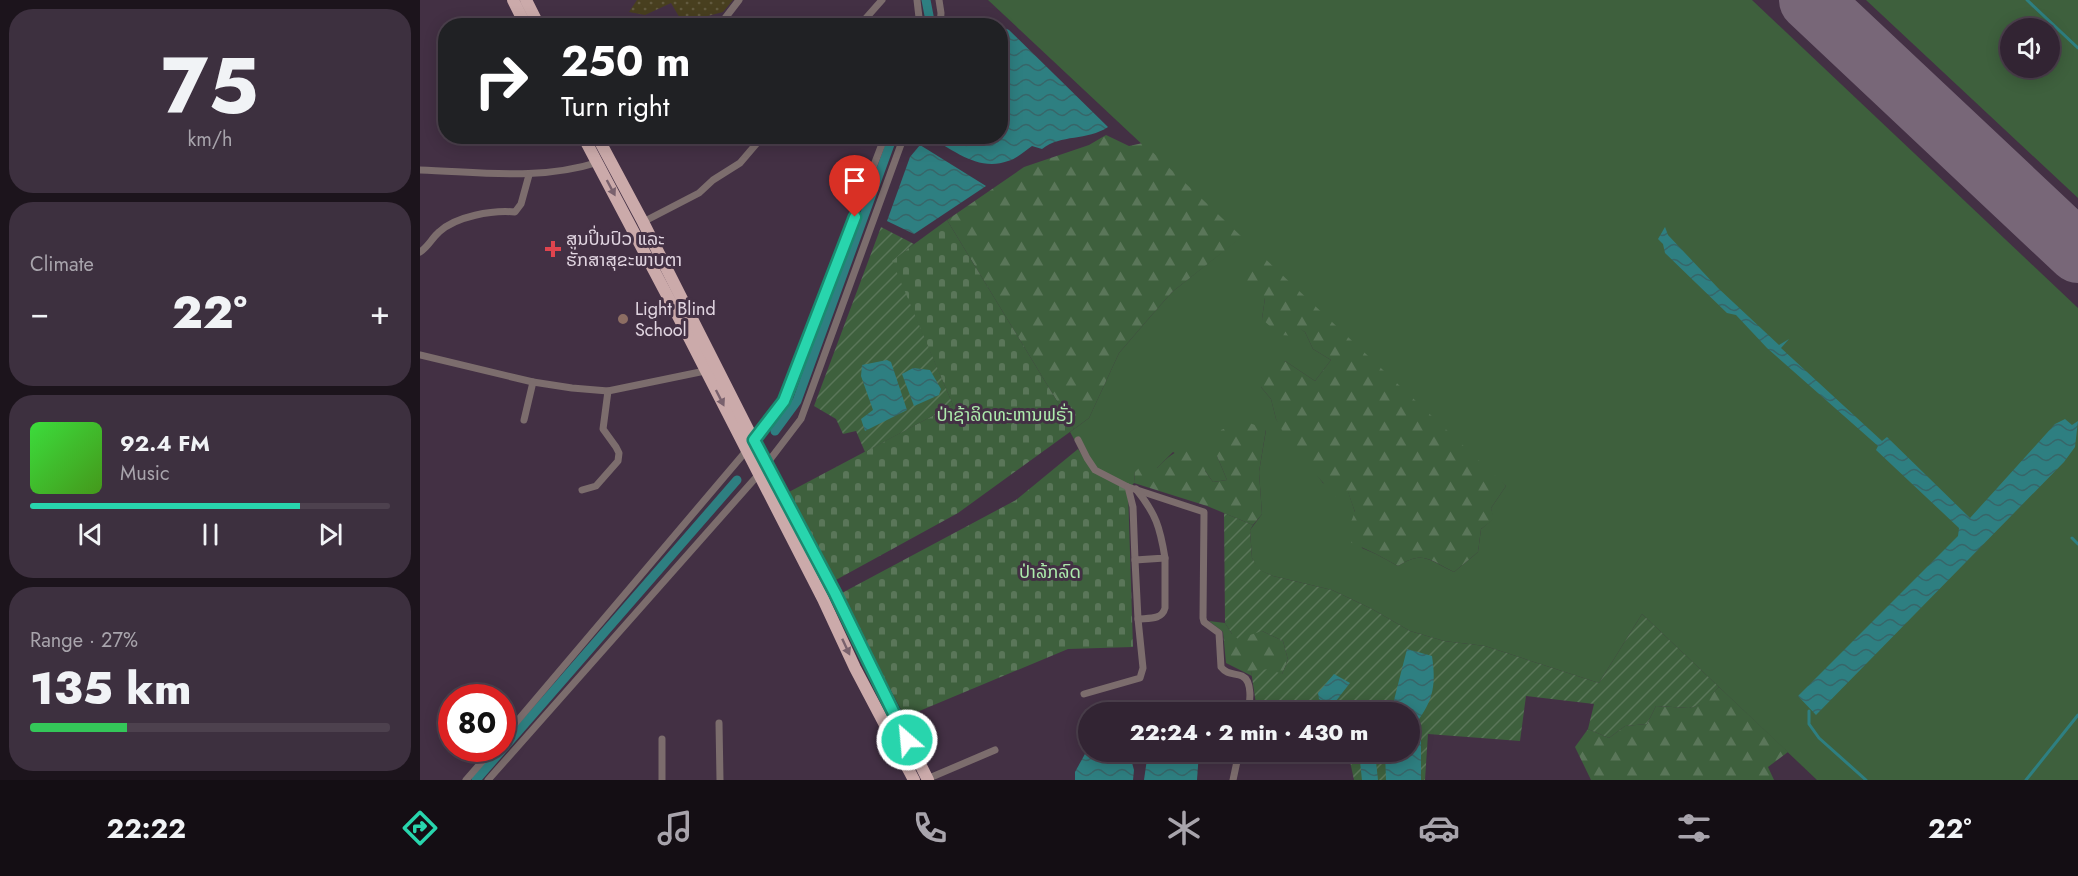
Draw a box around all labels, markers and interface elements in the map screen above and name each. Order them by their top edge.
map controls [2000,18,2060,78]
button: sound [2000,18,2060,78]
text: 75 [161,30,259,142]
text: 250 m [561,31,691,92]
icon: right [462,42,540,120]
text: Turn right [561,87,669,126]
text: km/h [187,125,233,154]
pin [829,155,880,217]
icon: arrive [838,164,871,197]
one-way arrow [606,179,616,196]
place label: ສູນປິ່ນປົວ ແລະ ຮັກສາສຸຂະພາບຕາ [566,225,682,273]
marker: ສູນປິ່ນປົວ ແລະ ຮັກສາສຸຂະພາບຕາ [544,240,562,258]
text: Climate [30,250,94,279]
text: 22° [172,280,247,345]
text: − [30,289,49,336]
text: + [370,289,390,336]
place label: Light Blind School [635,296,716,343]
marker: Light Blind School [616,312,630,326]
one-way arrow [715,390,725,407]
park label: ປ່າຊ້າລິດທະຫານຟຣັ່ງ [936,402,1074,428]
text: 92.4 FM [120,427,210,459]
text: Music [120,459,170,488]
icon: previous [74,518,107,551]
icon: pause [194,518,227,551]
icon: next [314,518,347,551]
park label: ປ່າລ້ກລົດ [1019,559,1081,585]
text: Range · 27% [30,626,138,655]
one-way arrow [841,639,850,656]
text: 135 km [30,656,192,721]
speed limit sign: 80 [438,684,516,762]
position arrow [875,708,939,772]
text: 22:24 · 2 min · 430 m [1130,716,1368,748]
icon: directions [399,807,441,849]
icon: music [654,807,696,849]
icon: phone [909,807,951,849]
icon: climate [1163,807,1205,849]
icon: car [1418,807,1460,849]
icon: filters [1673,807,1715,849]
text: 22:22 [106,809,186,848]
text: 22° [1928,809,1972,848]

